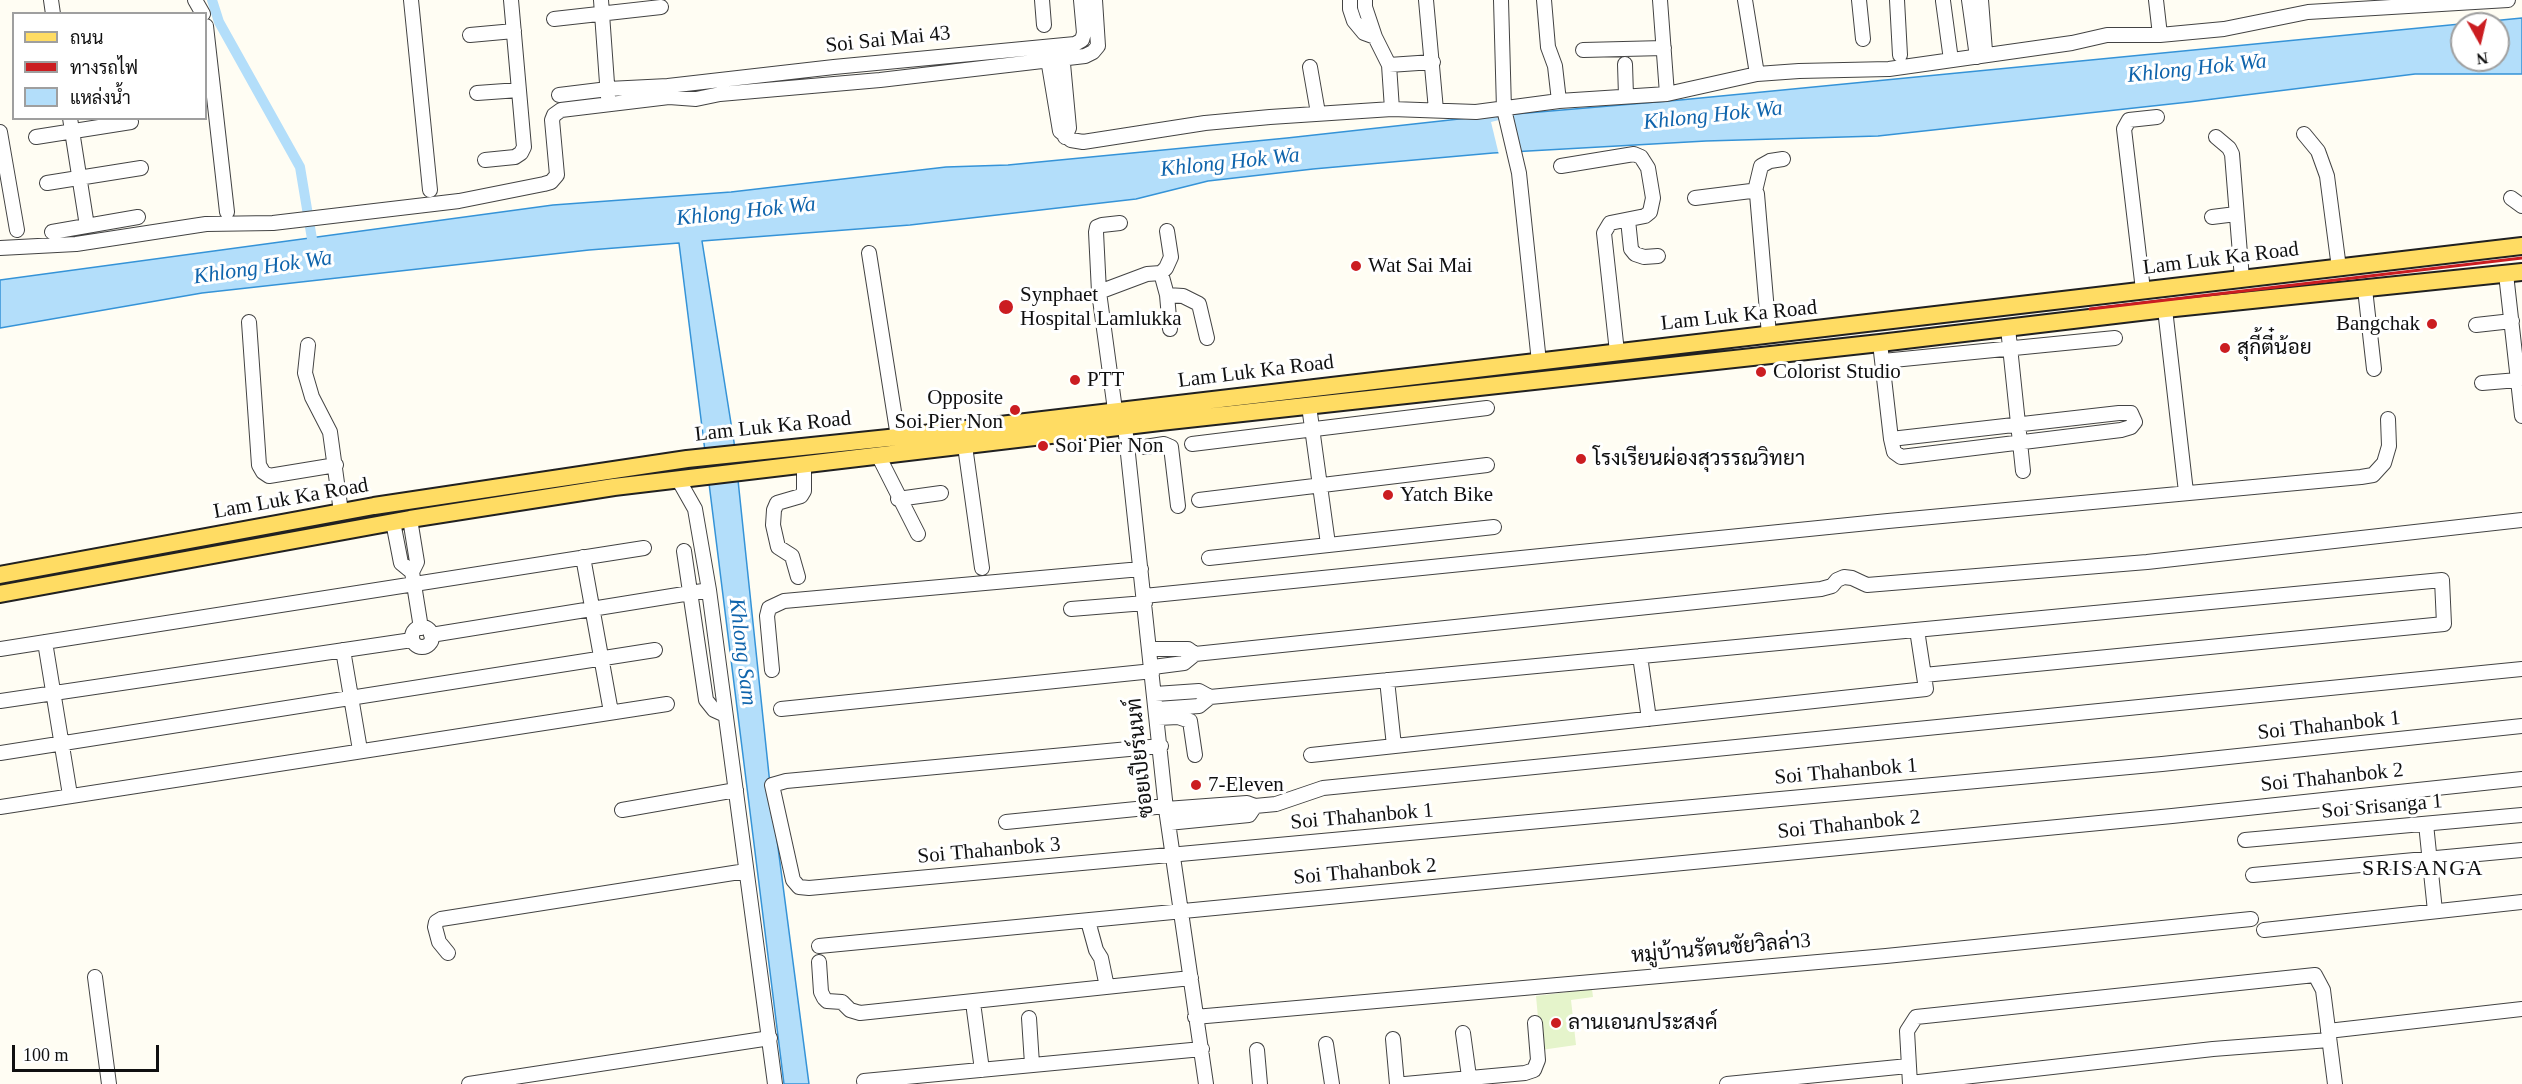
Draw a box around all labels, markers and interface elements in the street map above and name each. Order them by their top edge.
legend [12,12,207,120]
north arrow [2450,12,2510,72]
street label: Soi Sai Mai 43 [824,21,952,59]
text: ถนน [70,28,103,48]
water label: Khlong Hok Wa [2126,49,2268,89]
text: N [2475,49,2489,68]
text: ทางรถไฟ [70,58,138,78]
text: แหล่งน้ำ [70,88,131,108]
water label: Khlong Hok Wa [1642,96,1784,136]
water label: Khlong Hok Wa [1159,143,1301,183]
water label: Khlong Hok Wa [675,192,817,232]
street label: Lam Luk Ka Road [2142,237,2300,281]
water label: Khlong Hok Wa [192,245,334,291]
place label: Wat Sai Mai [1368,253,1472,279]
marker: Wat Sai Mai [1349,259,1363,273]
place label: Synphaet Hospital Lamlukka [1020,282,1182,332]
street label: Lam Luk Ka Road [1660,295,1818,337]
marker: Synphaet Hospital Lamlukka [997,298,1015,316]
place label: Bangchak [2336,311,2420,337]
marker: Bangchak [2425,317,2439,331]
place label: สุกี้ตี๋น้อย [2237,335,2312,361]
marker: สุกี้ตี๋น้อย [2218,341,2232,355]
street label: Lam Luk Ka Road [1177,350,1335,394]
place label: Colorist Studio [1773,359,1901,385]
marker: Colorist Studio [1754,365,1768,379]
place label: PTT [1087,367,1124,393]
marker: PTT [1068,373,1082,387]
place label: Opposite Soi Pier Non [894,385,1003,435]
marker: Opposite Soi Pier Non [1008,403,1022,417]
street label: Lam Luk Ka Road [694,406,852,448]
place label: Soi Pier Non [1055,433,1164,459]
marker: Soi Pier Non [1036,439,1050,453]
place label: โรงเรียนผ่องสุวรรณวิทยา [1593,446,1805,472]
marker: โรงเรียนผ่องสุวรรณวิทยา [1574,452,1588,466]
street label: Lam Luk Ka Road [212,473,370,525]
place label: Yatch Bike [1400,482,1493,508]
marker: Yatch Bike [1381,488,1395,502]
water label: Khlong Sam [722,597,762,707]
street label: ซอยเปียร์นนท์ [1122,697,1160,819]
street label: Soi Thahanbok 1 [2256,706,2402,746]
street label: Soi Thahanbok 1 [1773,753,1919,791]
street label: Soi Thahanbok 2 [2259,758,2405,798]
place label: 7-Eleven [1208,772,1284,798]
marker: 7-Eleven [1189,778,1203,792]
street label: Soi Srisanga 1 [2320,789,2444,825]
street label: Soi Thahanbok 1 [1289,798,1435,836]
street label: Soi Thahanbok 2 [1776,805,1922,845]
street label: Soi Thahanbok 3 [916,832,1062,870]
street label: Soi Thahanbok 2 [1292,853,1438,891]
district label: SRISANGA [2362,856,2484,882]
street label: หมู่บ้านรัตนชัยวิลล่า3 [1630,929,1812,969]
place label: ลานเอนกประสงค์ [1568,1010,1718,1036]
marker: ลานเอนกประสงค์ [1549,1016,1563,1030]
scale bar [15,1033,162,1071]
text: 100 m [23,1045,69,1065]

